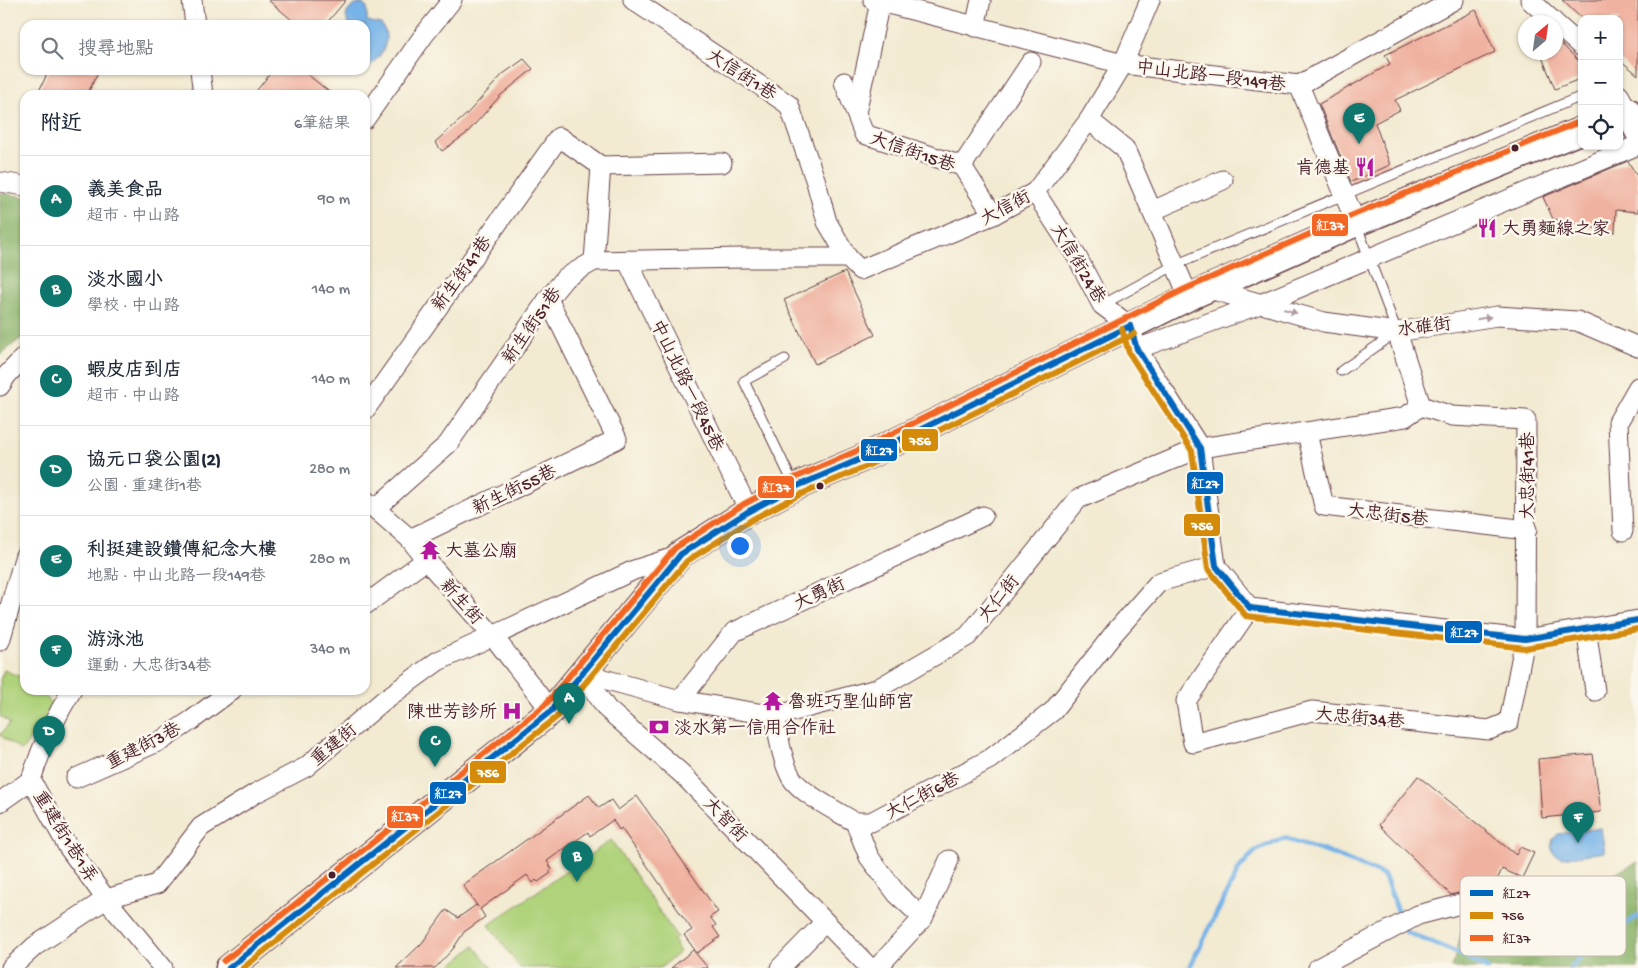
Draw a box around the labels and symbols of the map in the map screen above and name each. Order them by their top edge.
north arrow [1518,15,1563,60]
street label: 大信街1巷 [702,45,780,106]
street label: 中山北路一段149巷 [1135,57,1287,97]
pin: E [1343,103,1375,144]
street label: 大信街15巷 [867,128,958,178]
unlabelled marker [1510,143,1520,153]
restaurant icon: 肯德基 [1354,156,1376,178]
place label: 肯德基 [1296,157,1350,180]
street label: 大信街 [977,186,1035,231]
line badge: 紅37 [1311,213,1349,237]
restaurant icon: 大勇麵線之家 [1476,217,1498,239]
text: 紅37 [1316,219,1345,236]
place label: 大勇麵線之家 [1502,219,1610,241]
street label: 大信街24巷 [1045,220,1110,308]
street label: 新生街41巷 [428,232,497,316]
street label: 新生街51巷 [498,283,567,369]
one-way arrow [1283,308,1298,316]
one-way arrow [1477,313,1493,321]
street label: 水碓街 [1396,314,1452,342]
street label: 中山北路一段45巷 [645,316,728,455]
line badge: 756 [901,428,939,452]
street label: 大忠街41巷 [1518,432,1540,520]
text: 756 [908,434,932,451]
line badge: 紅27 [860,438,898,462]
text: 紅27 [865,444,894,461]
street label: 新生街55巷 [469,461,561,521]
line badge: 紅27 [1186,471,1224,495]
line badge: 紅37 [757,475,795,499]
text: 紅27 [1191,477,1220,494]
text: 紅37 [762,481,791,498]
unlabelled marker [815,481,825,491]
street label: 大忠街5巷 [1346,500,1430,532]
line badge: 756 [1183,513,1221,537]
text: 756 [1190,519,1214,536]
your location [727,533,753,559]
temple icon: 大墓公廟 [419,539,441,561]
place label: 大墓公廟 [445,541,517,563]
street label: 大仁街 [974,571,1025,627]
street label: 大勇街 [791,573,849,616]
street label: 新生街 [434,575,487,630]
line badge: 紅27 [1444,620,1483,644]
text: 紅27 [1450,626,1479,643]
pin: A [553,683,585,724]
temple icon: 魯班巧聖仙師宮 [762,690,784,712]
place label: 魯班巧聖仙師宮 [788,691,914,714]
hospital icon: 陳世芳診所 [501,700,523,722]
place label: 陳世芳診所 [407,702,497,724]
street label: 大忠街34巷 [1314,704,1406,734]
pin: D [33,716,65,757]
bank icon: 淡水第一信用合作社 [648,716,670,738]
place label: 淡水第一信用合作社 [674,718,836,740]
street label: 重建街3巷 [103,719,185,775]
street label: 重建街 [307,720,362,771]
pin: C [419,726,451,767]
line badge: 756 [469,760,507,784]
text: 756 [476,766,500,783]
street label: 大仁街6巷 [882,768,964,826]
line badge: 紅27 [429,781,467,805]
street label: 重建街1巷1弄 [27,787,101,887]
text: 紅27 [434,787,463,804]
street label: 大智街 [698,793,751,847]
pin: F [1562,802,1594,843]
line badge: 紅37 [386,805,424,829]
text: 紅37 [391,810,420,827]
pin: B [561,841,593,882]
unlabelled marker [327,870,337,880]
legend [1460,876,1626,956]
text: 紅27 [1502,887,1531,904]
text: 756 [1501,909,1525,926]
text: 紅37 [1502,932,1531,949]

